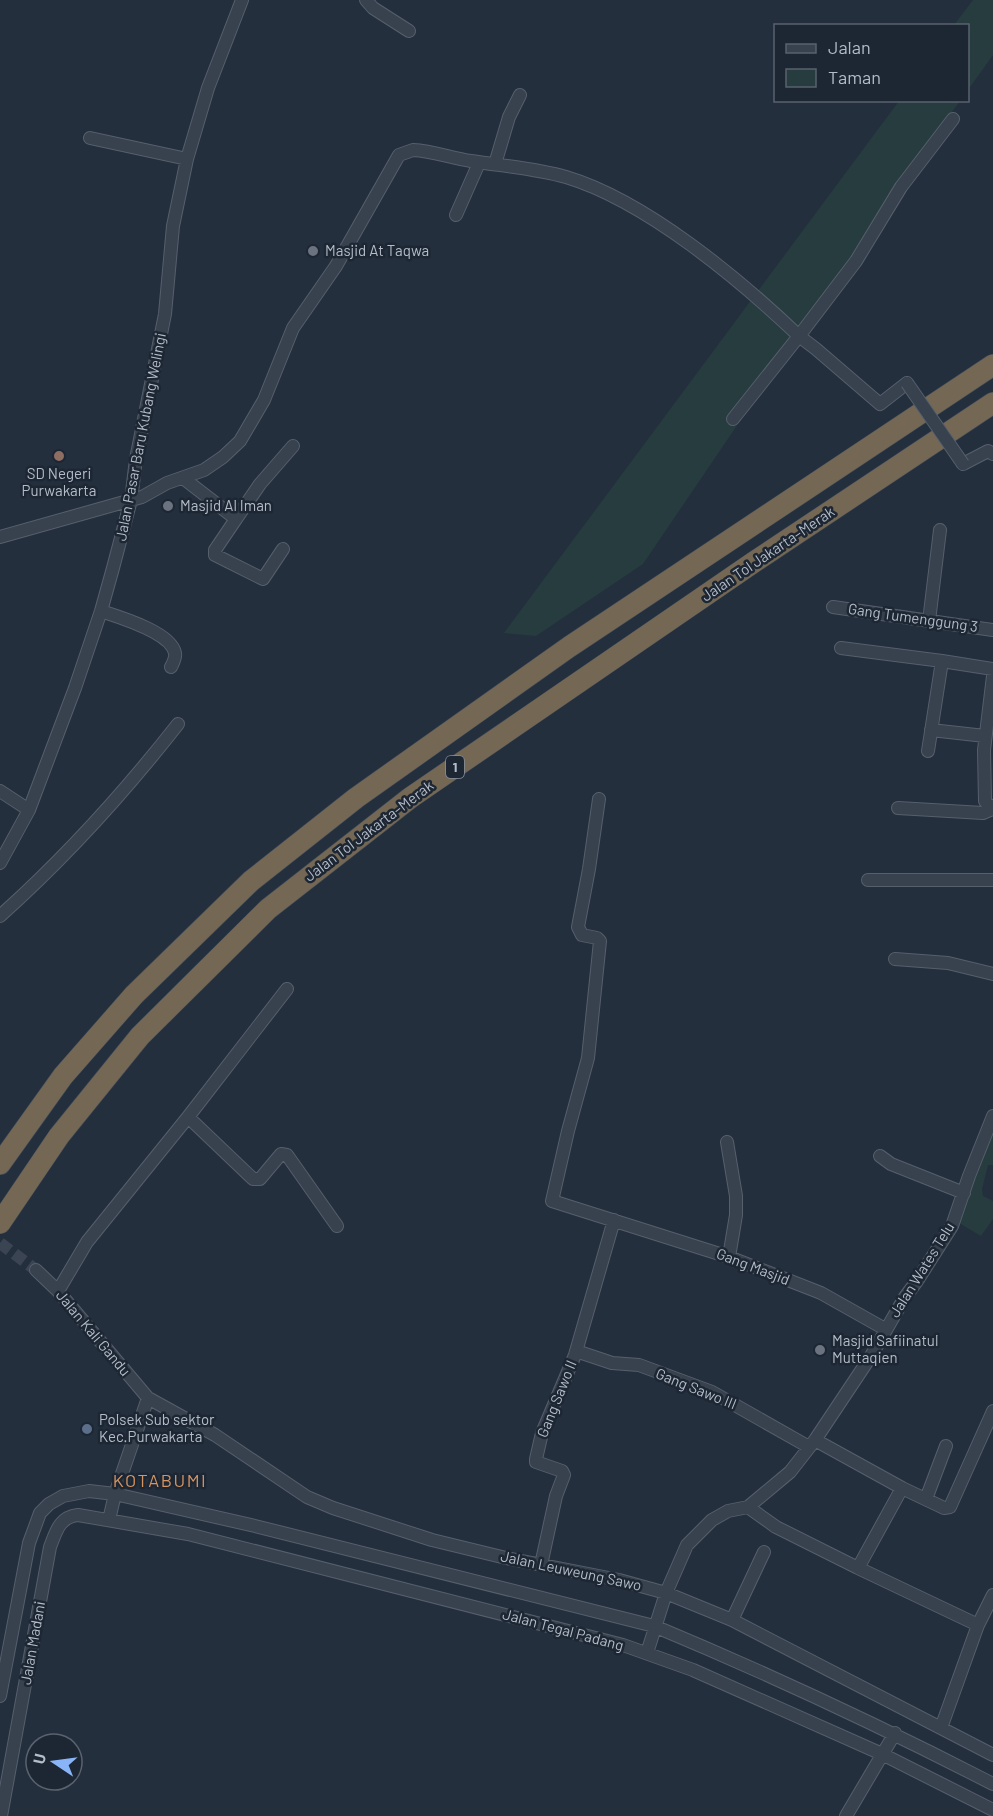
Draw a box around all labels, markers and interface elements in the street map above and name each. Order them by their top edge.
legend [774,24,969,102]
text: Jalan [828,36,871,58]
text: Taman [828,66,881,88]
place label: Masjid At Taqwa [325,241,429,259]
marker: Masjid At Taqwa [306,244,320,258]
street label: Jalan Pasar Baru Kubang Welingi [111,331,169,542]
marker: SD Negeri Purwakarta [52,449,66,463]
place label: SD Negeri Purwakarta [22,464,96,499]
place label: Masjid Al Iman [180,496,272,514]
marker: Masjid Al Iman [161,499,175,513]
street label: Jalan Tol Jakarta–Merak [697,502,838,604]
street label: Gang Tumenggung 3 [847,599,979,635]
road number: 1 [446,756,464,778]
street label: Jalan Tol Jakarta–Merak [300,776,437,885]
street label: Jalan Wates Telu [885,1219,958,1320]
street label: Gang Masjid [714,1244,793,1288]
street label: Jalan Kali Gandu [53,1286,135,1379]
place label: Masjid Safiinatul Muttaqien [832,1331,938,1366]
marker: Masjid Safiinatul Muttaqien [813,1343,827,1357]
street label: Gang Sawo II [532,1357,580,1440]
street label: Gang Sawo III [653,1364,739,1412]
place label: Polsek Sub sektor Kec.Purwakarta [99,1410,215,1445]
marker: Polsek Sub sektor Kec.Purwakarta [80,1422,94,1436]
district label: KOTABUMI [113,1469,207,1491]
street label: Jalan Leuweung Sawo [499,1546,643,1594]
street label: Jalan Madani [16,1600,48,1686]
street label: Jalan Tegal Padang [501,1604,626,1654]
north arrow [24,1732,84,1792]
text: U [29,1751,49,1766]

